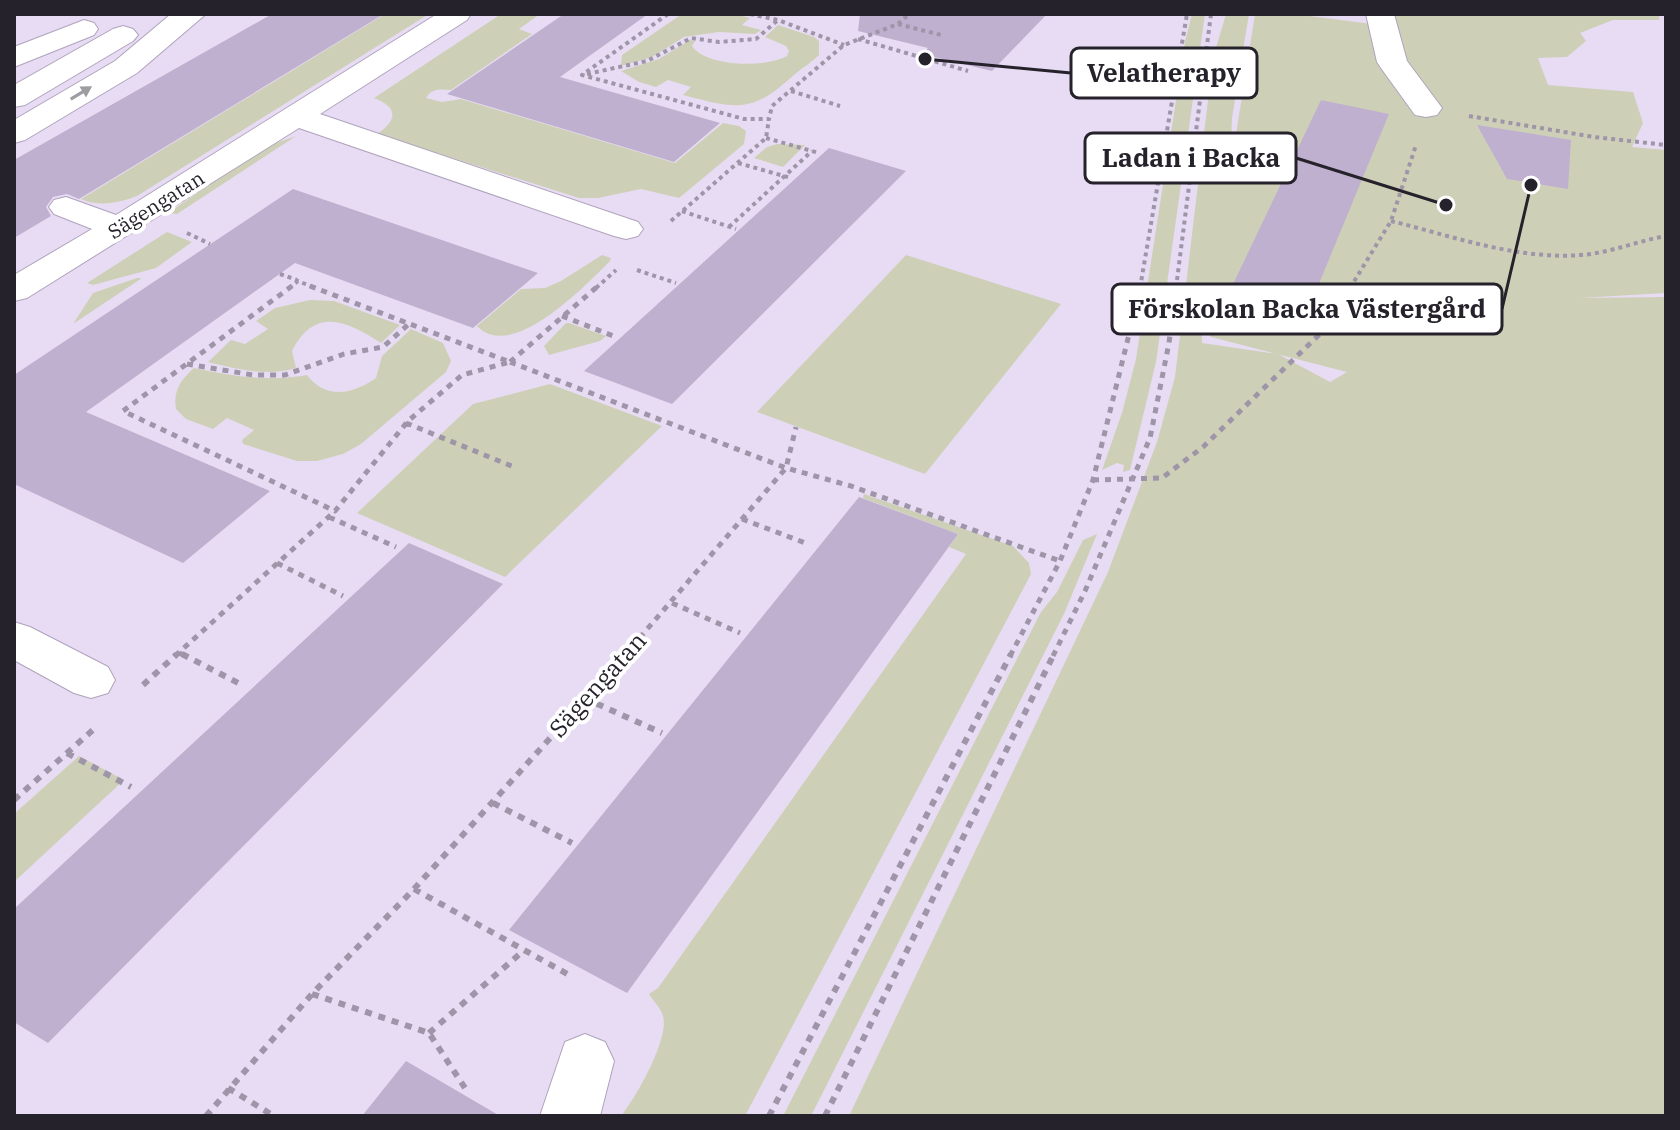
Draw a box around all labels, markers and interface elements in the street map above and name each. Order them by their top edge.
callout: Velatherapy [1071,48,1257,98]
text: Velatherapy [1087,55,1241,89]
one-way arrow [70,86,92,100]
callout: Ladan i Backa [1085,133,1296,183]
text: Ladan i Backa [1102,140,1280,174]
street label: Sägengatan [102,164,209,245]
callout: Förskolan Backa Västergård [1112,284,1502,334]
text: Förskolan Backa Västergård [1128,291,1486,325]
street label: Sägengatan [542,625,653,744]

